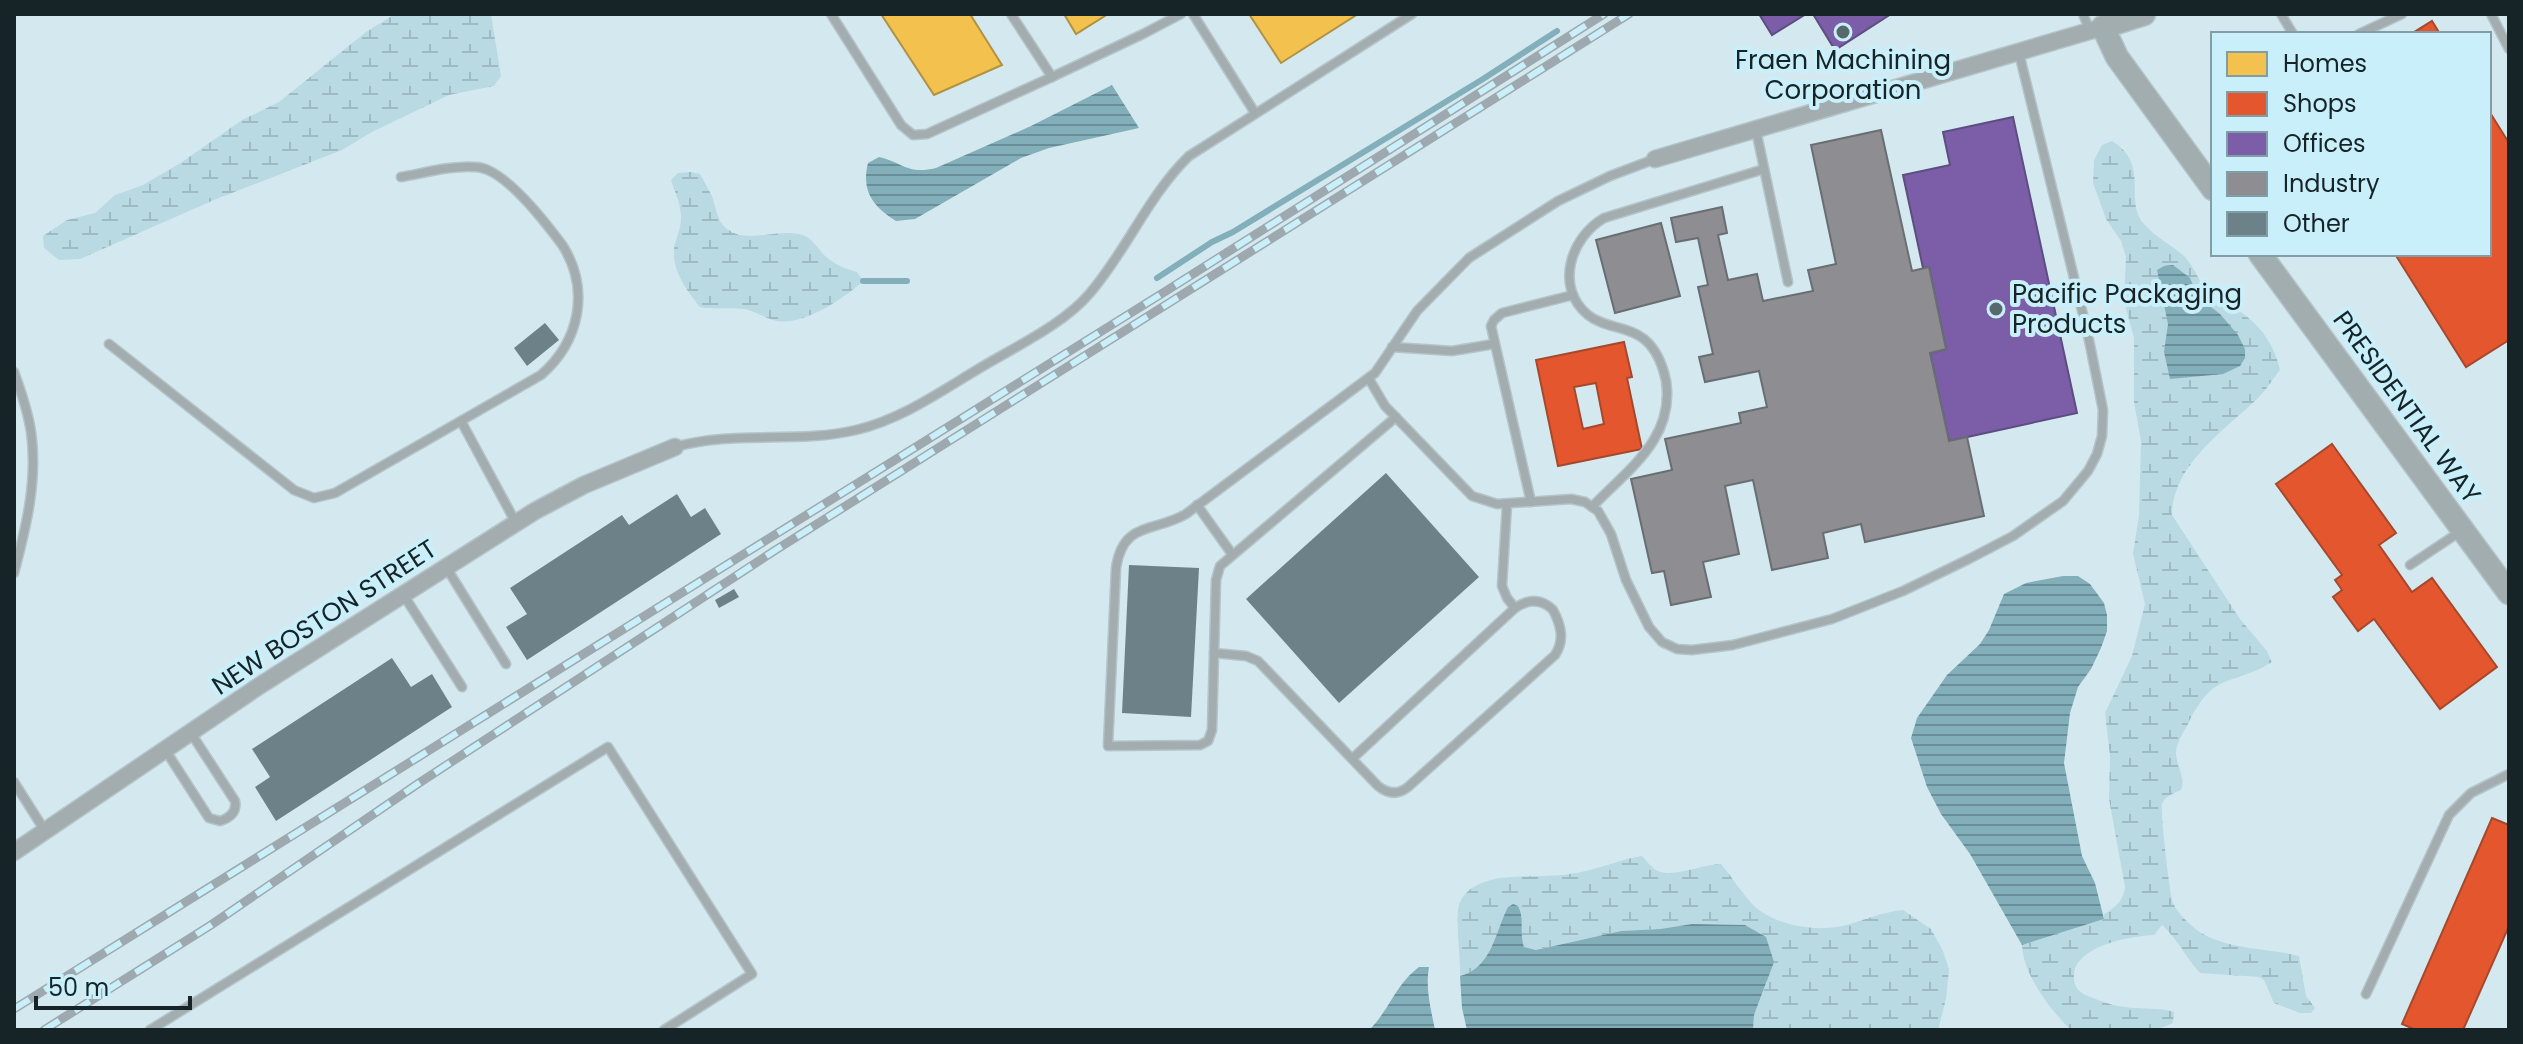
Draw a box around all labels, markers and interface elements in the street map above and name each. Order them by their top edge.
marker: Fraen Machining Corporation [1834,23,1852,41]
legend [2211,32,2491,256]
place label: Fraen Machining Corporation [1735,42,1951,108]
text: Homes [2283,47,2367,80]
text: Shops [2283,87,2357,120]
text: Offices [2283,127,2366,160]
text: Industry [2283,167,2380,200]
text: Other [2283,207,2350,240]
place label: Pacific Packaging Products [2012,276,2242,342]
marker: Pacific Packaging Products [1987,300,2005,318]
street label: PRESIDENTIAL WAY [2325,303,2489,511]
street label: NEW BOSTON STREET [205,531,443,703]
scale bar [36,960,190,1010]
text: 50 m [48,971,109,1004]

